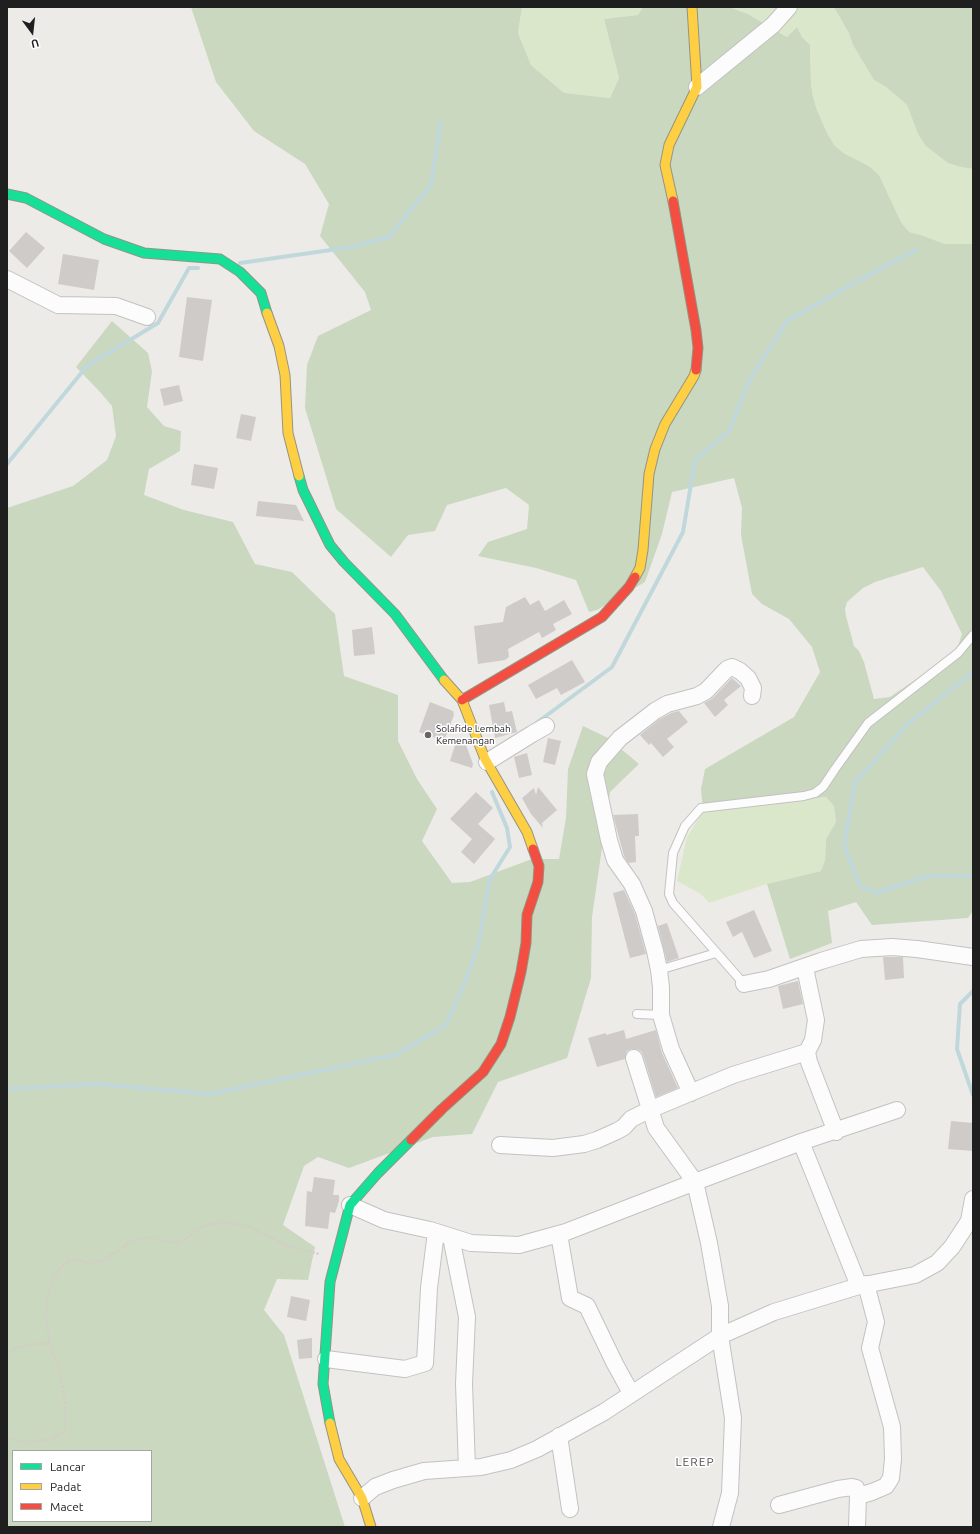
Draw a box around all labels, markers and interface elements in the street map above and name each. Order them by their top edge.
north arrow [12,12,52,52]
text: U [30,37,40,50]
place label: Solafide Lembah Kemenangan [436,723,511,746]
marker: Solafide Lembah Kemenangan [423,730,433,740]
legend [12,1450,152,1522]
district label: LEREP [675,1455,715,1469]
text: Lancar [50,1460,85,1473]
text: Padat [50,1480,81,1493]
text: Macet [50,1500,83,1513]

